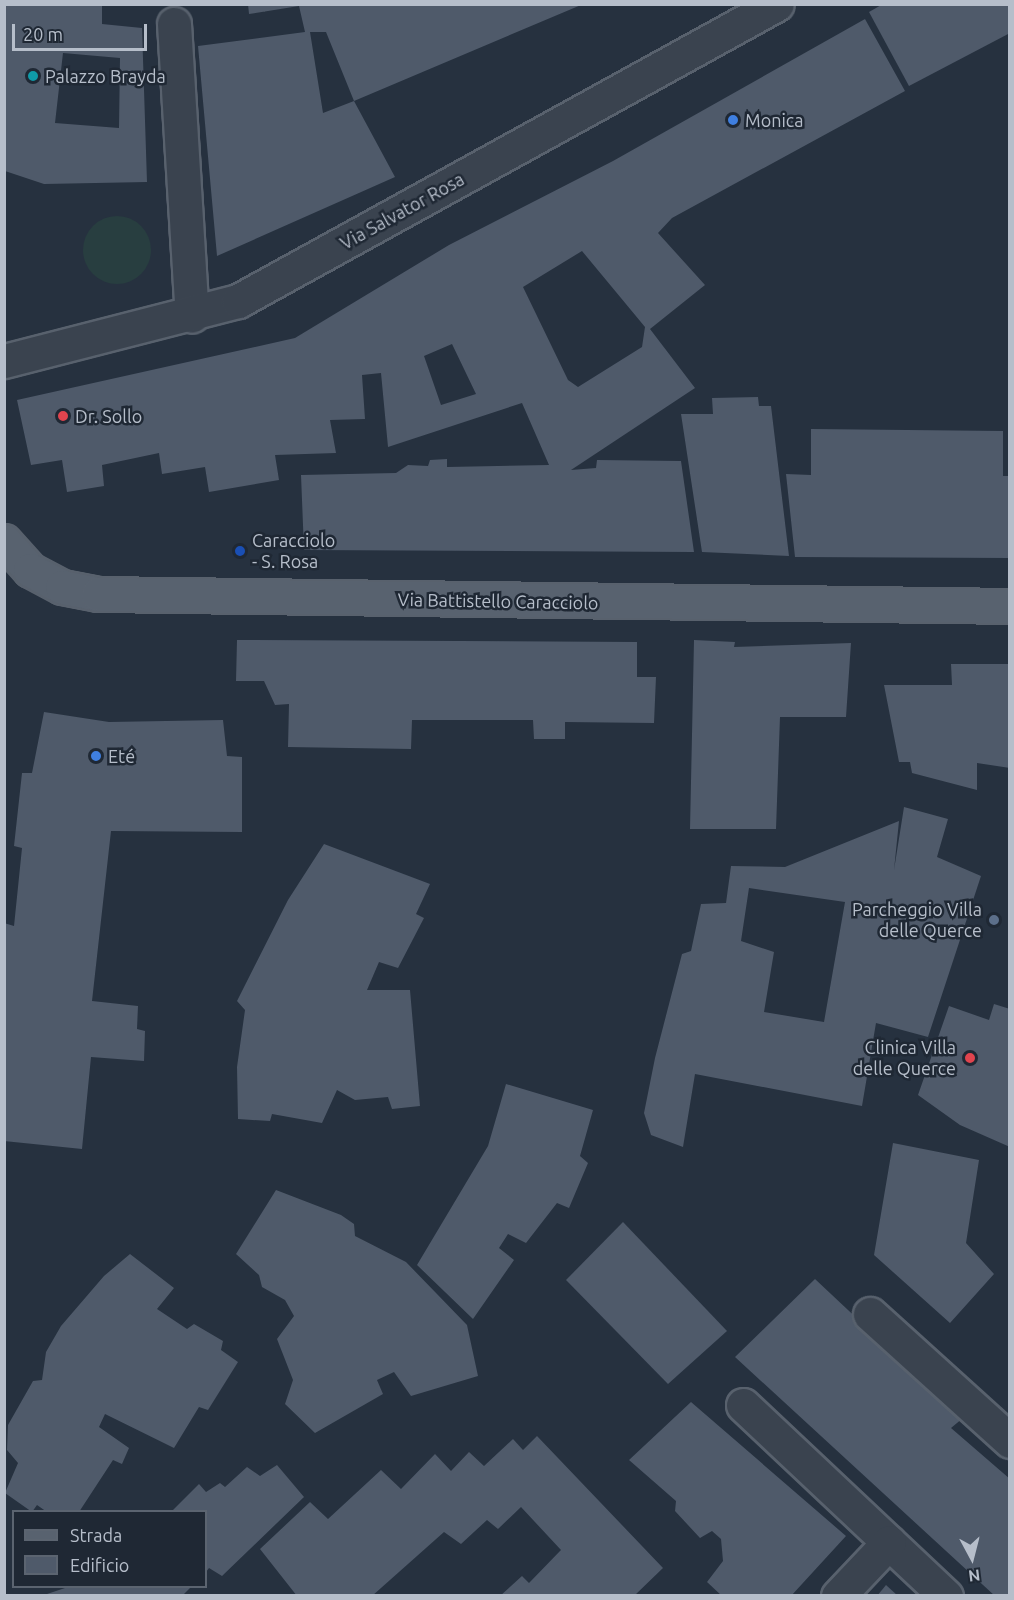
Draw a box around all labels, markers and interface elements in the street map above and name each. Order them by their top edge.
scale bar [15,12,150,50]
text: 20 m [23,24,63,44]
place label: Palazzo Brayda [45,65,166,87]
marker: Palazzo Brayda [26,69,40,83]
place label: Monica [745,109,803,131]
marker: Monica [726,113,740,127]
street label: Via Salvator Rosa [336,168,468,254]
place label: Dr. Sollo [75,405,142,427]
marker: Dr. Sollo [56,409,70,423]
place label: Caracciolo - S. Rosa [252,530,335,572]
marker: Caracciolo - S. Rosa [233,544,247,558]
street label: Via Battistello Caracciolo [397,588,599,614]
place label: Eté [108,745,135,767]
marker: Eté [89,749,103,763]
place label: Parcheggio Villa delle Querce [852,899,982,942]
marker: Parcheggio Villa delle Querce [987,913,1001,927]
place label: Clinica Villa delle Querce [853,1037,956,1080]
marker: Clinica Villa delle Querce [961,1049,979,1067]
legend [12,1510,207,1588]
text: Strada [70,1525,122,1545]
north arrow [942,1528,1002,1588]
text: Edificio [70,1555,129,1575]
text: N [967,1566,981,1586]

